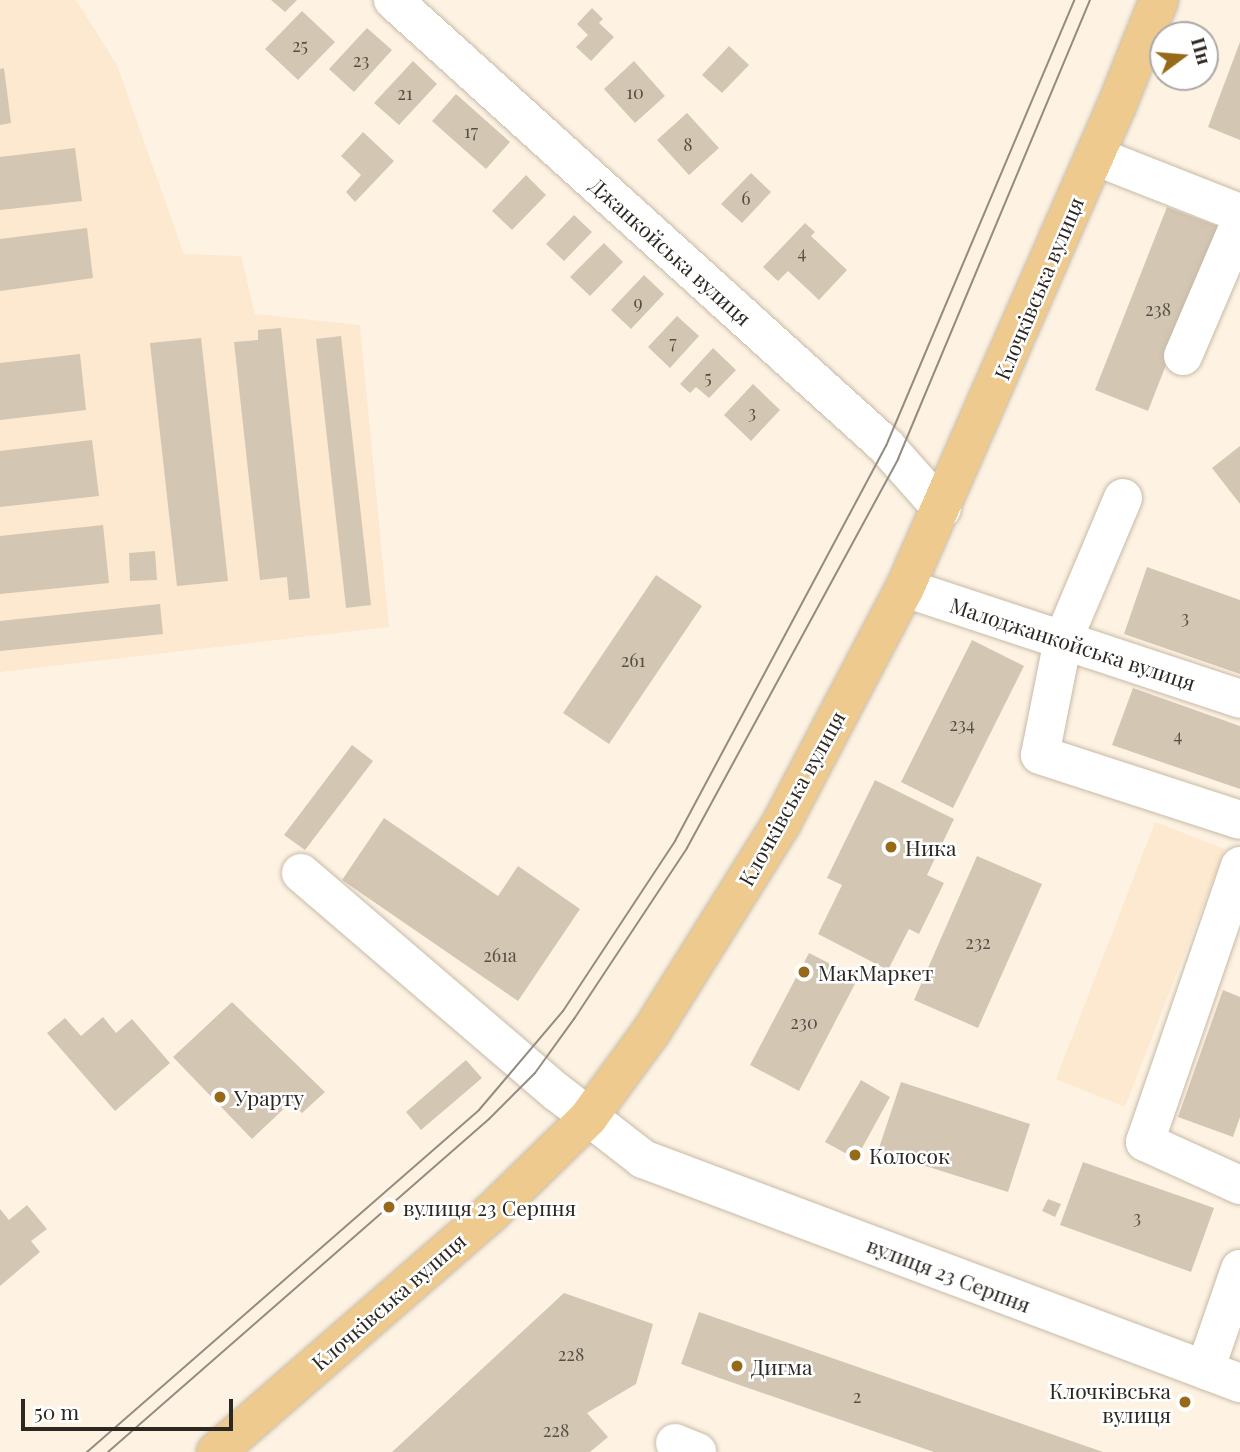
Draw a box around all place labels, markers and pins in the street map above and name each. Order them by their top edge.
place label: Ника [905,834,957,860]
marker: Ника [883,839,899,855]
place label: МакМаркет [818,959,933,985]
marker: МакМаркет [796,964,812,980]
place label: Урарту [234,1084,304,1110]
marker: Урарту [212,1089,228,1105]
place label: Колосок [869,1142,950,1168]
marker: Колосок [847,1147,863,1163]
place label: вулиця 23 Серпня [403,1194,576,1220]
marker: вулиця 23 Серпня [381,1199,397,1215]
place label: Дигма [751,1353,812,1379]
marker: Дигма [729,1358,745,1374]
place label: Клочківська вулиця [1049,1377,1171,1427]
marker: Клочківська вулиця [1177,1394,1193,1410]

